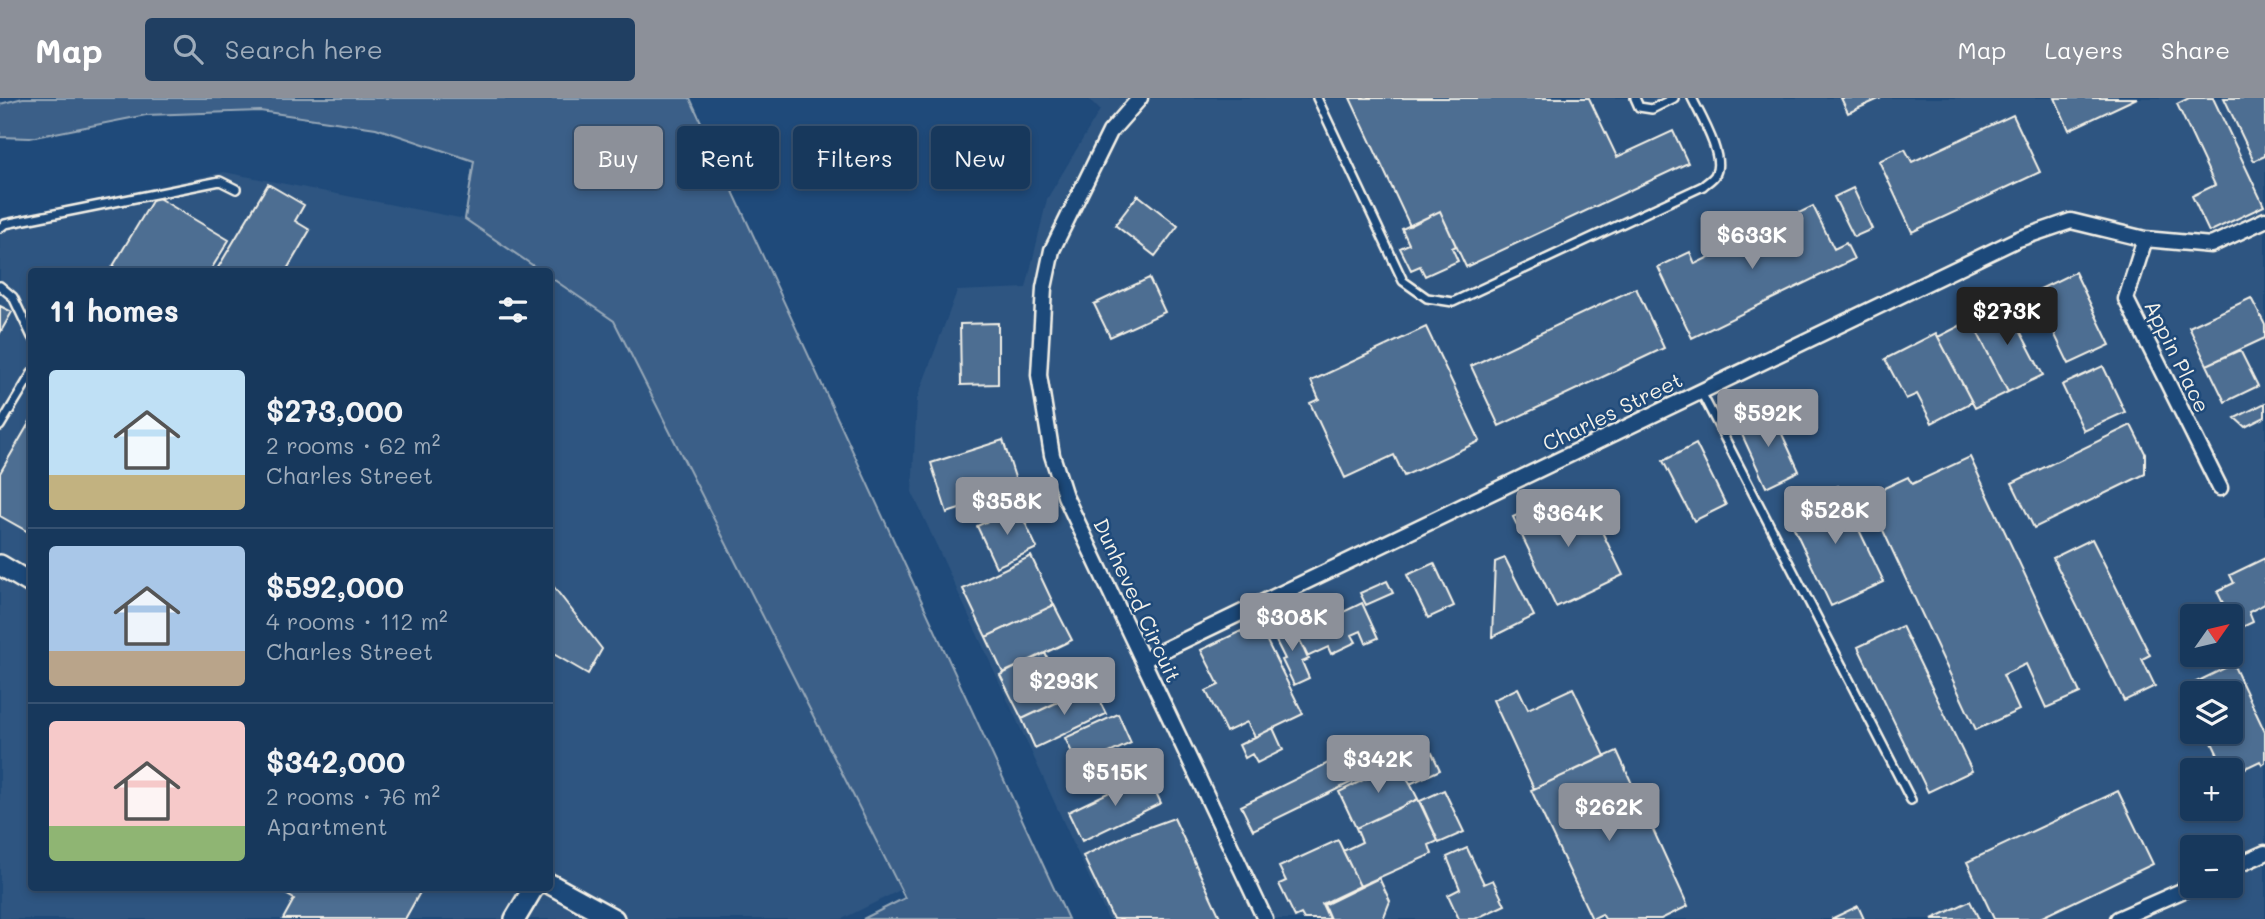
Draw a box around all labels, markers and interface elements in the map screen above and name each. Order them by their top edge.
search box [145,18,635,81]
text: Map [35,28,103,71]
icon: search [169,30,207,68]
text: Search here [225,32,383,66]
text: Map [1958,34,2006,65]
text: Layers [2044,34,2123,65]
text: Share [2161,34,2230,65]
chip: Buy [574,126,663,189]
chip: Rent [677,126,779,189]
chip: Filters [793,126,917,189]
chip: New [931,126,1030,189]
pin: $633K [1703,212,1801,271]
text: $633K [1717,219,1787,249]
pin: $273K [1958,288,2056,347]
text: 11 homes [49,290,179,330]
icon: filters [494,291,532,329]
text: $273K [1973,295,2041,325]
street label: Appin Place [2139,295,2217,417]
street label: Charles Street [1538,365,1686,457]
text: $273,000 [266,390,403,430]
pin: $592K [1719,390,1817,449]
text: $592K [1733,397,1803,427]
icon: home [105,398,189,482]
text: 2 rooms · 62 m² [266,430,440,460]
text: Charles Street [266,460,433,490]
pin: $358K [958,478,1056,537]
text: $358K [972,485,1042,515]
pin: $528K [1786,486,1884,546]
pin: $364K [1519,490,1617,549]
text: $528K [1800,494,1870,524]
text: $364K [1532,497,1604,527]
street label: Dunheved Circuit [1088,514,1188,686]
text: $592,000 [266,566,404,606]
icon: home [105,574,189,658]
pin: $308K [1243,594,1341,653]
text: $308K [1256,601,1328,631]
north arrow [2180,604,2244,667]
map controls [2180,604,2243,898]
text: 4 rooms · 112 m² [266,606,448,636]
text: Charles Street [266,636,433,666]
pin: $293K [1015,658,1113,717]
text: $293K [1029,665,1099,695]
button: layers [2180,681,2243,744]
pin: $342K [1329,736,1427,795]
text: $342,000 [266,741,405,781]
text: $342K [1343,743,1413,773]
pin: $515K [1066,748,1164,808]
icon: home [105,749,189,833]
text: $515K [1082,756,1148,786]
button: + [2180,758,2243,821]
text: 2 rooms · 76 m² [266,781,440,811]
pin: $262K [1560,784,1658,843]
text: $262K [1575,791,1643,821]
text: Apartment [266,811,388,841]
button: − [2180,835,2243,898]

